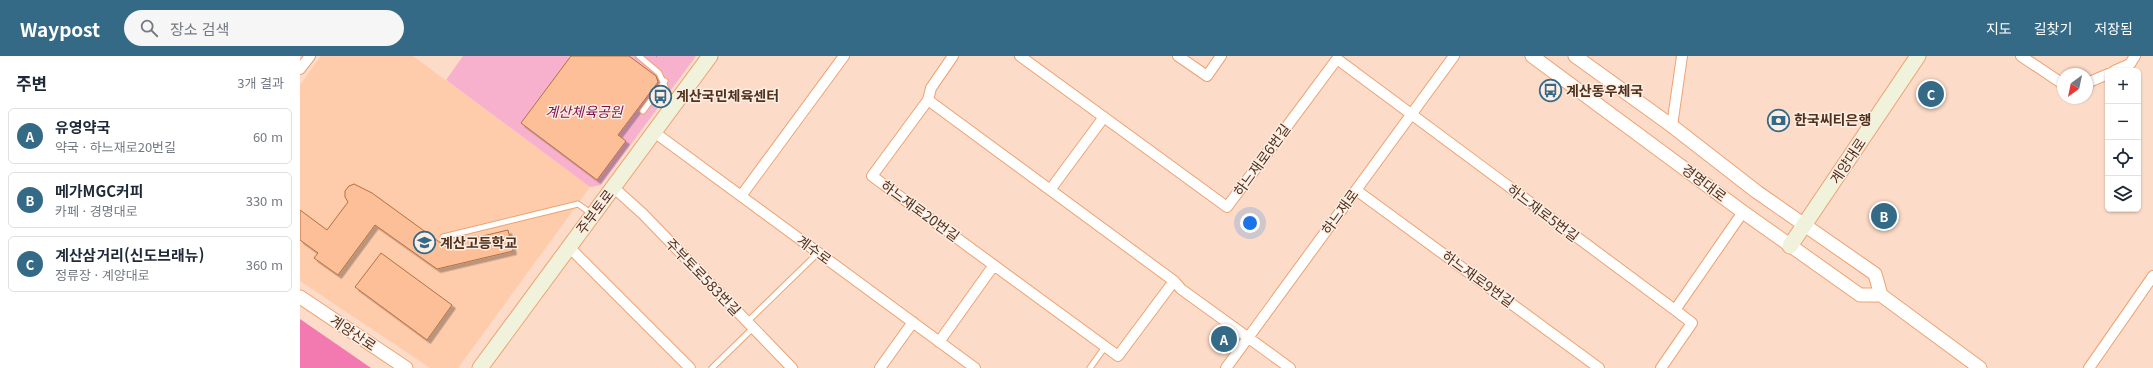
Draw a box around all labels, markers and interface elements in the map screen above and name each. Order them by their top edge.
search box [124,10,404,46]
text: Waypost [20,15,100,42]
icon: search [138,17,160,39]
text: 장소 검색 [170,18,229,39]
text: 지도 [1986,18,2012,38]
text: 길찾기 [2034,18,2072,38]
text: 저장됨 [2094,18,2133,38]
north arrow [2057,68,2093,104]
map controls [2105,68,2141,212]
button: + [2105,68,2141,104]
text: 주변 [16,70,47,95]
text: 3개 결과 [237,73,284,92]
bus stop icon: 계산동우체국 [1537,78,1563,104]
pin: C [1918,79,1944,109]
place label: 계산동우체국 [1566,80,1643,100]
bus stop icon: 계산국민체육센터 [648,83,674,109]
place label: 계산국민체육센터 [676,85,779,105]
park label: 계산체육공원 [545,101,624,121]
button: − [2105,104,2141,140]
bank icon: 한국씨티은행 [1765,107,1791,133]
place label: 한국씨티은행 [1794,109,1871,129]
text: 유영약국 [55,116,110,137]
street label: 하느재로6번길 [1228,119,1294,200]
text: A [26,127,34,146]
text: 60 m [253,127,283,146]
street label: 계양대로 [1824,133,1870,187]
text: 약국 · 하느재로20번길 [55,137,176,156]
button: locate [2105,140,2141,176]
street label: 경명대로 [1678,159,1731,206]
street label: 하느재로20번길 [877,175,964,246]
button: layers [2105,176,2141,212]
street label: 하느재로5번길 [1504,179,1584,246]
text: 메가MGC커피 [55,180,144,201]
street label: 주부토로 [571,185,618,238]
street label: 하느재로 [1316,185,1362,238]
text: B [26,191,34,210]
text: 330 m [246,191,283,210]
text: 카페 · 경명대로 [55,201,138,220]
pin: B [1871,201,1897,231]
your location [1240,213,1260,233]
school or university icon: 계산고등학교 [412,230,438,256]
street label: 계수로 [793,230,836,269]
place label: 계산고등학교 [440,232,517,252]
street label: 주부토로583번길 [662,233,746,319]
text: 계산삼거리(신도브래뉴) [55,244,204,265]
street label: 하느재로9번길 [1438,245,1519,311]
text: C [26,255,34,274]
text: 360 m [246,255,283,274]
text: 정류장 · 계양대로 [55,265,150,284]
street label: 계양산로 [327,309,381,355]
pin: A [1211,324,1237,354]

